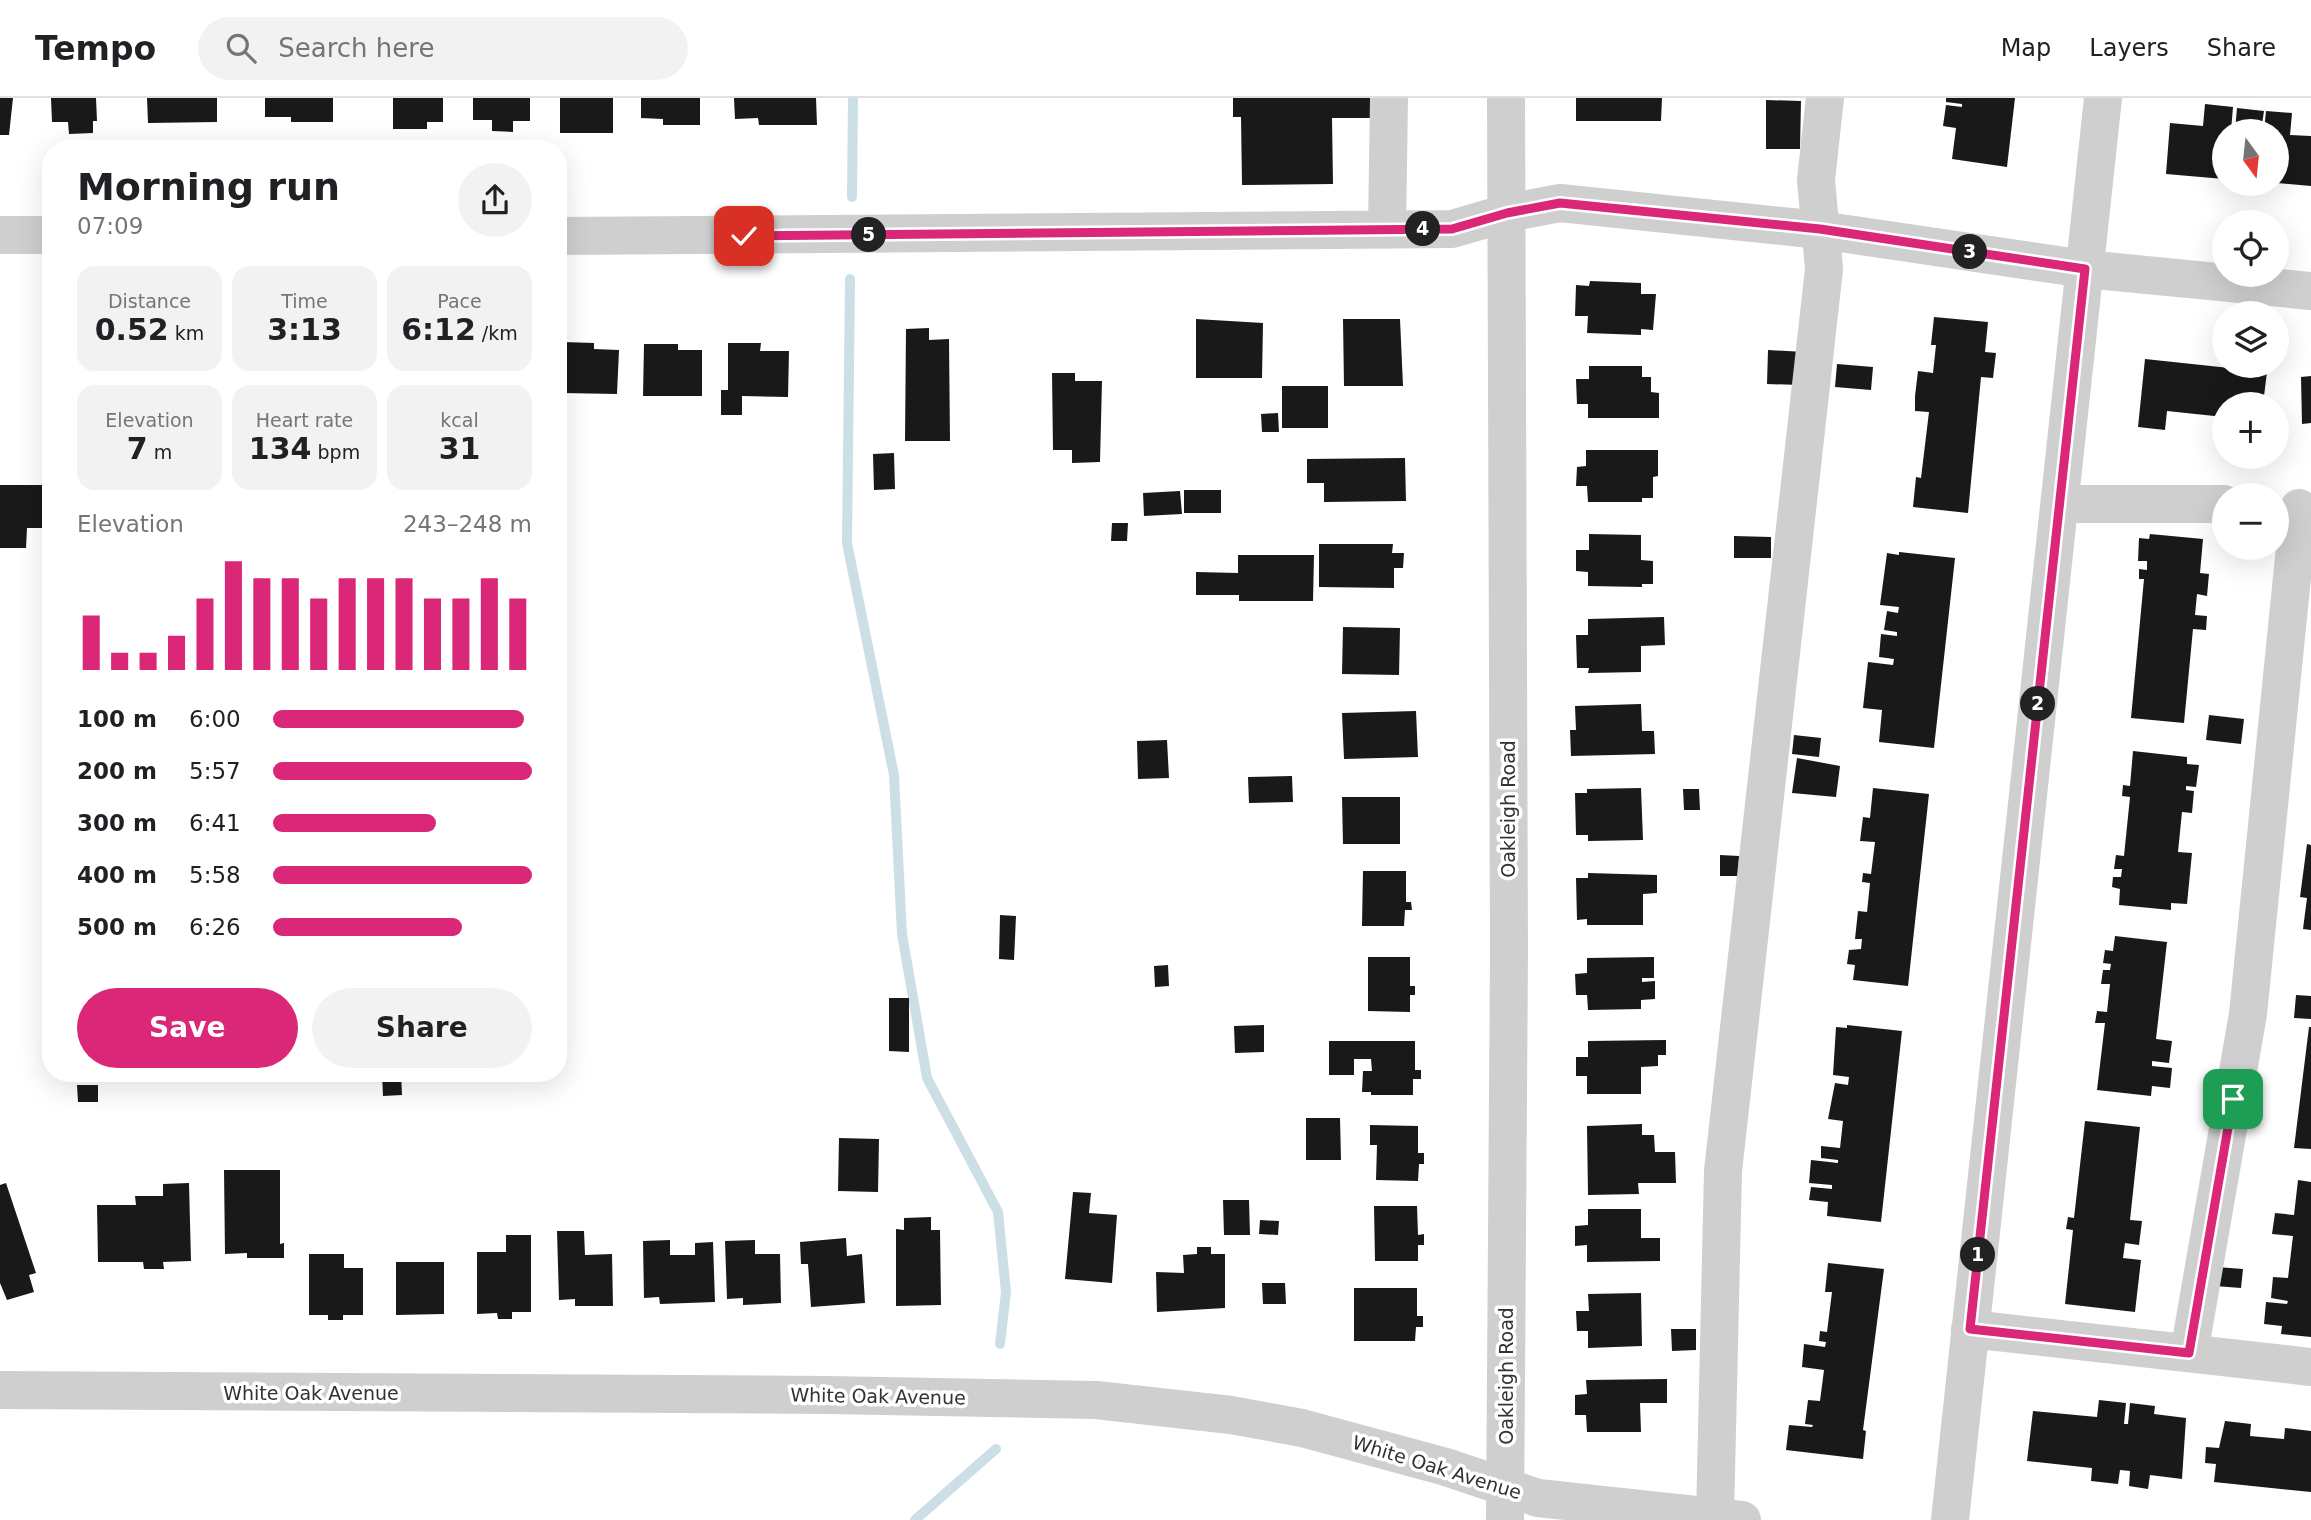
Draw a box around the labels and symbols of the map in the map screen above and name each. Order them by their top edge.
north arrow [2212,119,2289,196]
pin [714,206,774,266]
pin: 4 [1406,212,1440,246]
pin: 5 [852,218,886,252]
pin: 3 [1952,234,1988,270]
pin: 2 [2021,686,2056,722]
street label: Oakleigh Road [1497,740,1519,878]
pin [2203,1069,2263,1129]
pin: 1 [1960,1238,1996,1272]
street label: Oakleigh Road [1495,1307,1517,1445]
street label: White Oak Avenue [223,1382,399,1404]
street label: White Oak Avenue [790,1383,966,1409]
street label: White Oak Avenue [1350,1431,1524,1503]

